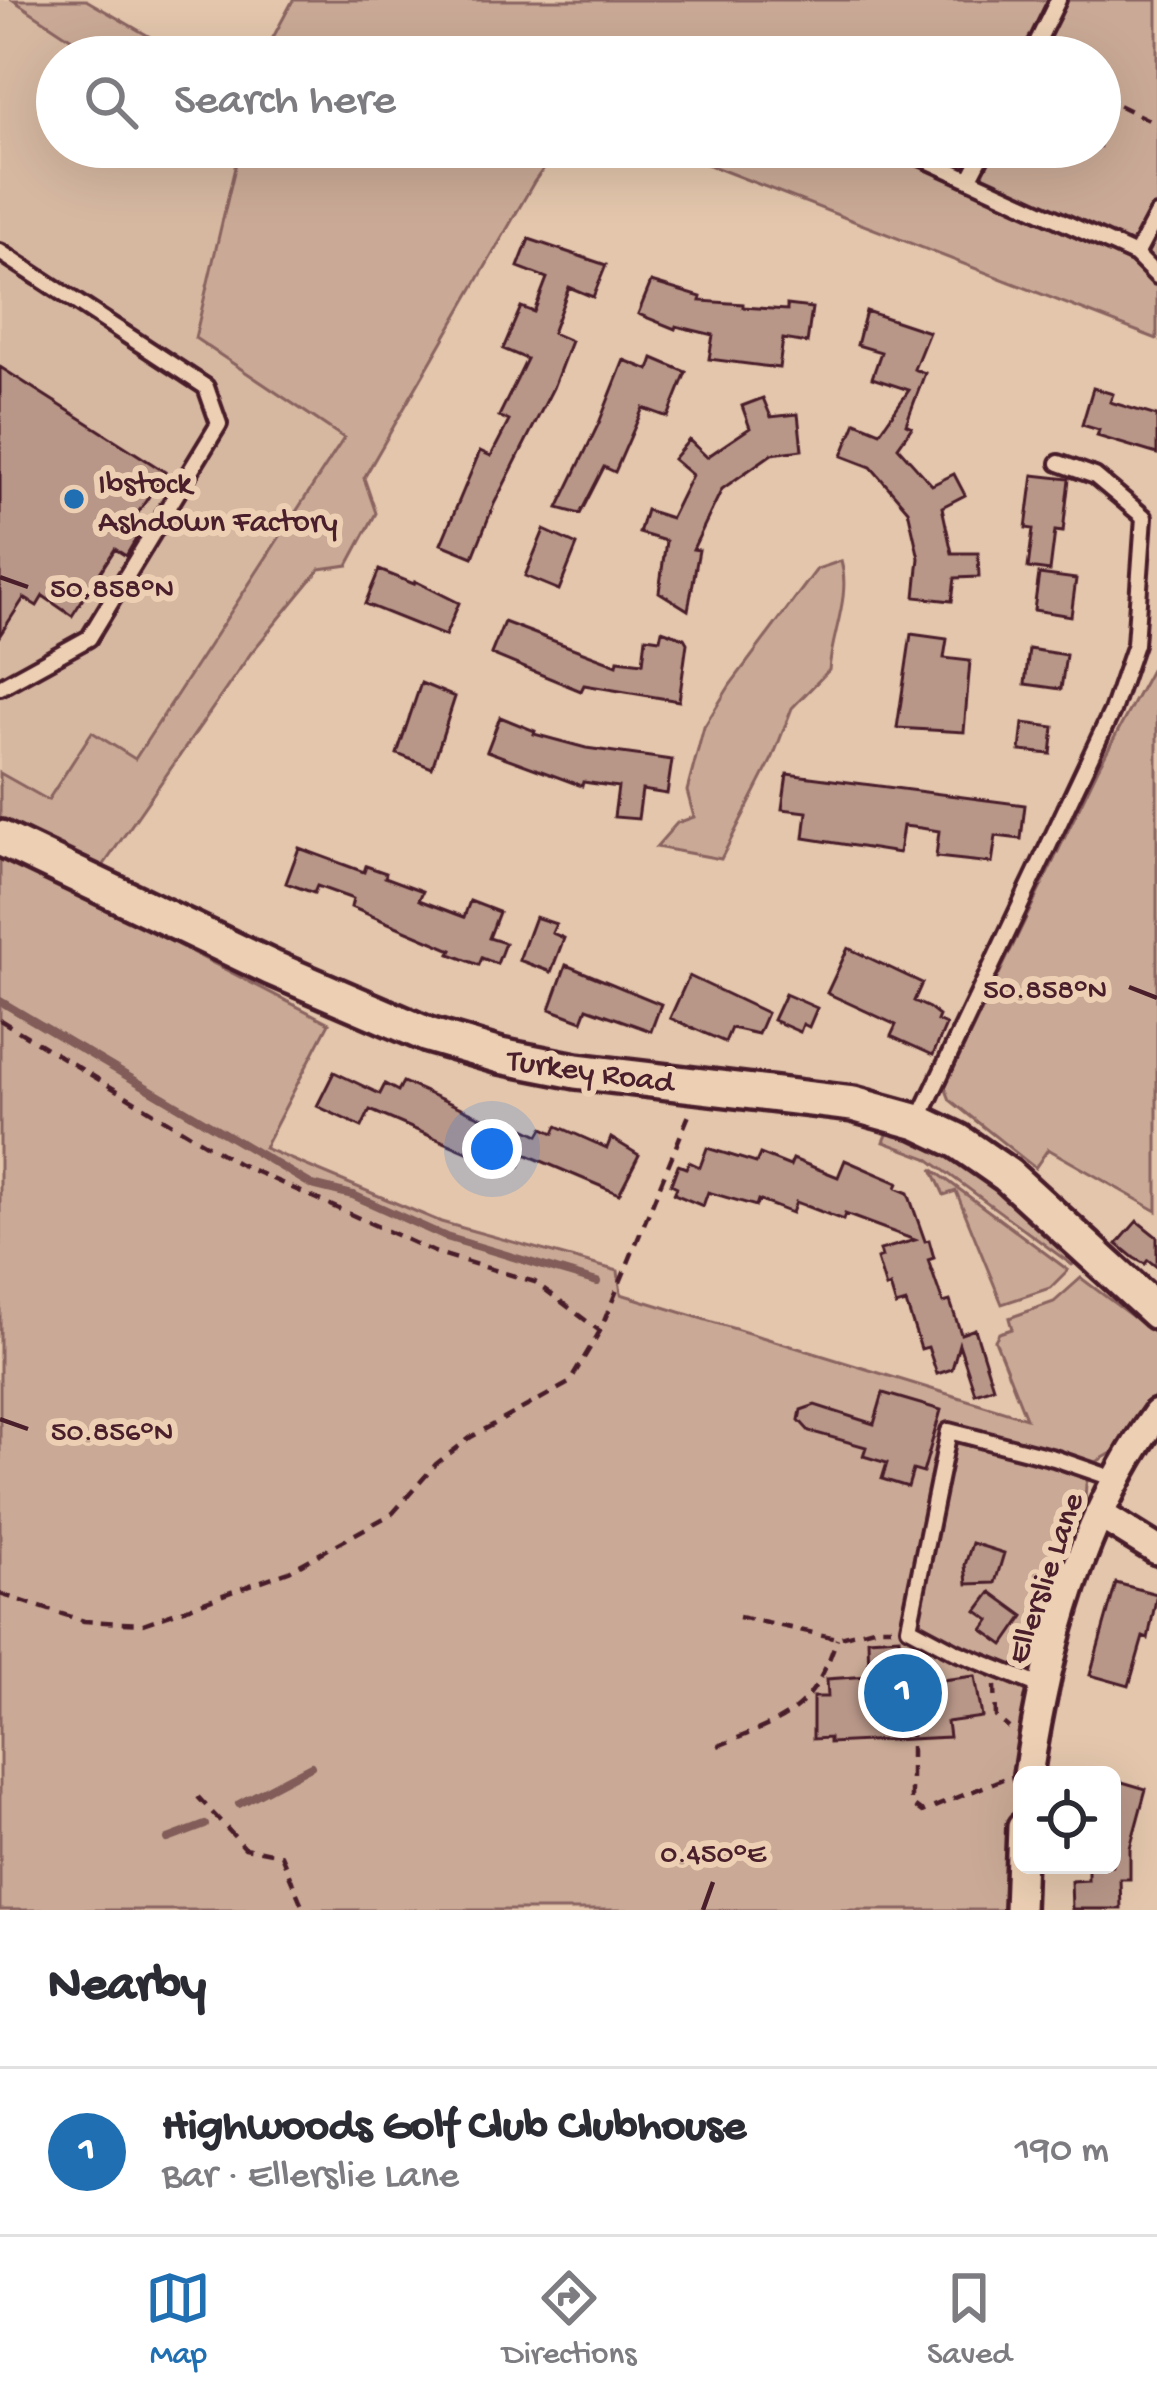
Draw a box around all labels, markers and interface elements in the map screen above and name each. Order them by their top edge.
search box [36,36,1121,168]
icon: search [78,69,144,135]
text: Search here [174,76,396,129]
place label: Ibstock Ashdown Factory [98,467,338,543]
marker: Ibstock Ashdown Factory [61,486,87,512]
text: 50.858°N [50,574,174,609]
text: 50.858°N [983,975,1107,1010]
street label: Turkey Road [502,1043,678,1105]
your location [462,1119,522,1179]
text: 50.856°N [51,1417,173,1452]
street label: Ellerslie Lane [1001,1488,1095,1669]
pin: 1 [864,1648,942,1738]
map controls [1013,1766,1121,1874]
button: locate [1013,1766,1121,1874]
text: 0.450°E [660,1839,767,1874]
text: Nearby [48,1958,206,2018]
text: Highwoods Golf Club Clubhouse [162,2102,746,2155]
text: 1 [79,2129,95,2175]
text: 190 m [1015,2129,1109,2175]
text: Bar · Ellerslie Lane [162,2155,459,2201]
tab: Map [145,2265,211,2375]
tab: Directions [502,2265,636,2375]
tab: Saved [927,2265,1012,2375]

